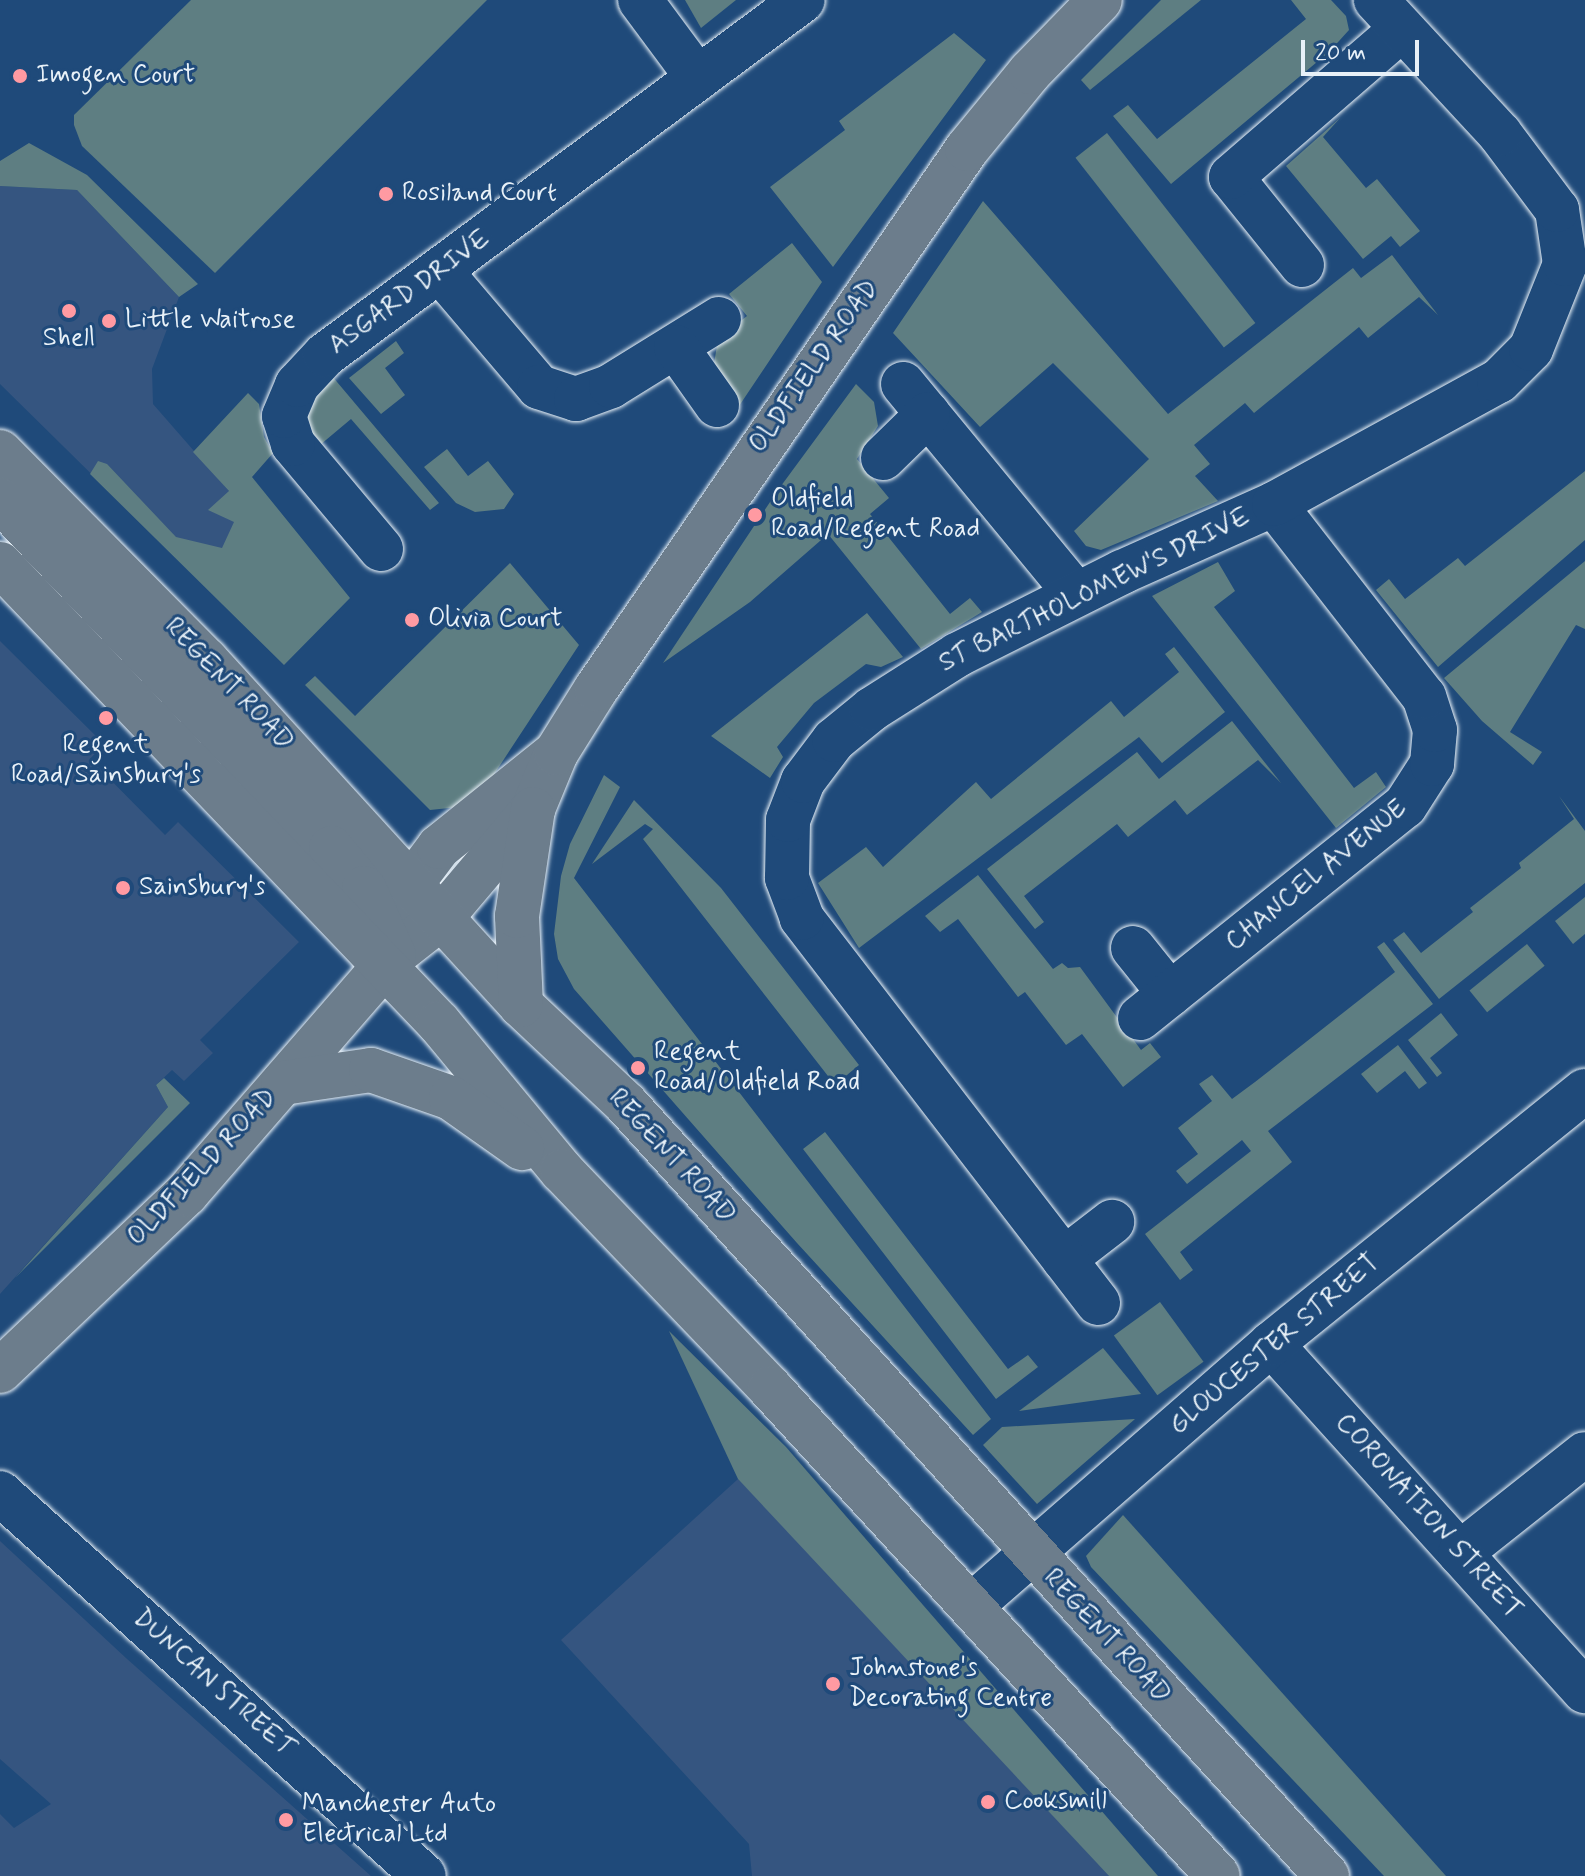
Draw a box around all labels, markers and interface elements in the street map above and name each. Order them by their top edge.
scale bar [1305,24,1423,74]
text: 20 m [1315,38,1366,69]
place label: Imogen Court [36,60,195,92]
marker: Imogen Court [11,67,29,85]
place label: Rosiland Court [402,178,562,210]
marker: Rosiland Court [377,185,395,203]
street label: ASGARD DRIVE [323,224,497,362]
street label: OLDFIELD ROAD [745,276,885,458]
marker: Shell [60,302,78,320]
place label: Little Waitrose [125,305,298,337]
marker: Little Waitrose [100,312,118,330]
place label: Shell [43,323,95,355]
place label: Oldfield Road/Regent Road [771,484,980,546]
street label: ST BARTHOLOMEW'S DRIVE [937,503,1253,679]
marker: Oldfield Road/Regent Road [746,506,764,524]
place label: Olivia Court [428,604,561,636]
marker: Olivia Court [403,611,421,629]
street label: REGENT ROAD [157,613,299,757]
marker: Regent Road/Sainsbury's [97,709,115,727]
place label: Regent Road/Sainsbury's [11,730,201,792]
street label: CHANCEL AVENUE [1220,793,1414,959]
place label: Sainsbury's [139,872,265,904]
marker: Sainsbury's [114,879,132,897]
place label: Regent Road/Oldfield Road [654,1037,859,1098]
marker: Regent Road/Oldfield Road [629,1059,647,1077]
street label: OLDFIELD ROAD [123,1084,283,1252]
street label: REGENT ROAD [601,1084,741,1230]
street label: GLOUCESTER STREET [1164,1248,1386,1442]
street label: CORONATION STREET [1327,1407,1529,1627]
street label: REGENT ROAD [1036,1564,1176,1710]
street label: DUNCAN STREET [125,1603,301,1765]
place label: Johnstone's Decorating Centre [849,1653,1057,1714]
marker: Johnstone's Decorating Centre [824,1675,842,1693]
place label: Cooksmill [1004,1786,1107,1818]
place label: Manchester Auto Electrical Ltd [302,1789,490,1850]
marker: Cooksmill [979,1793,997,1811]
marker: Manchester Auto Electrical Ltd [277,1811,295,1829]

